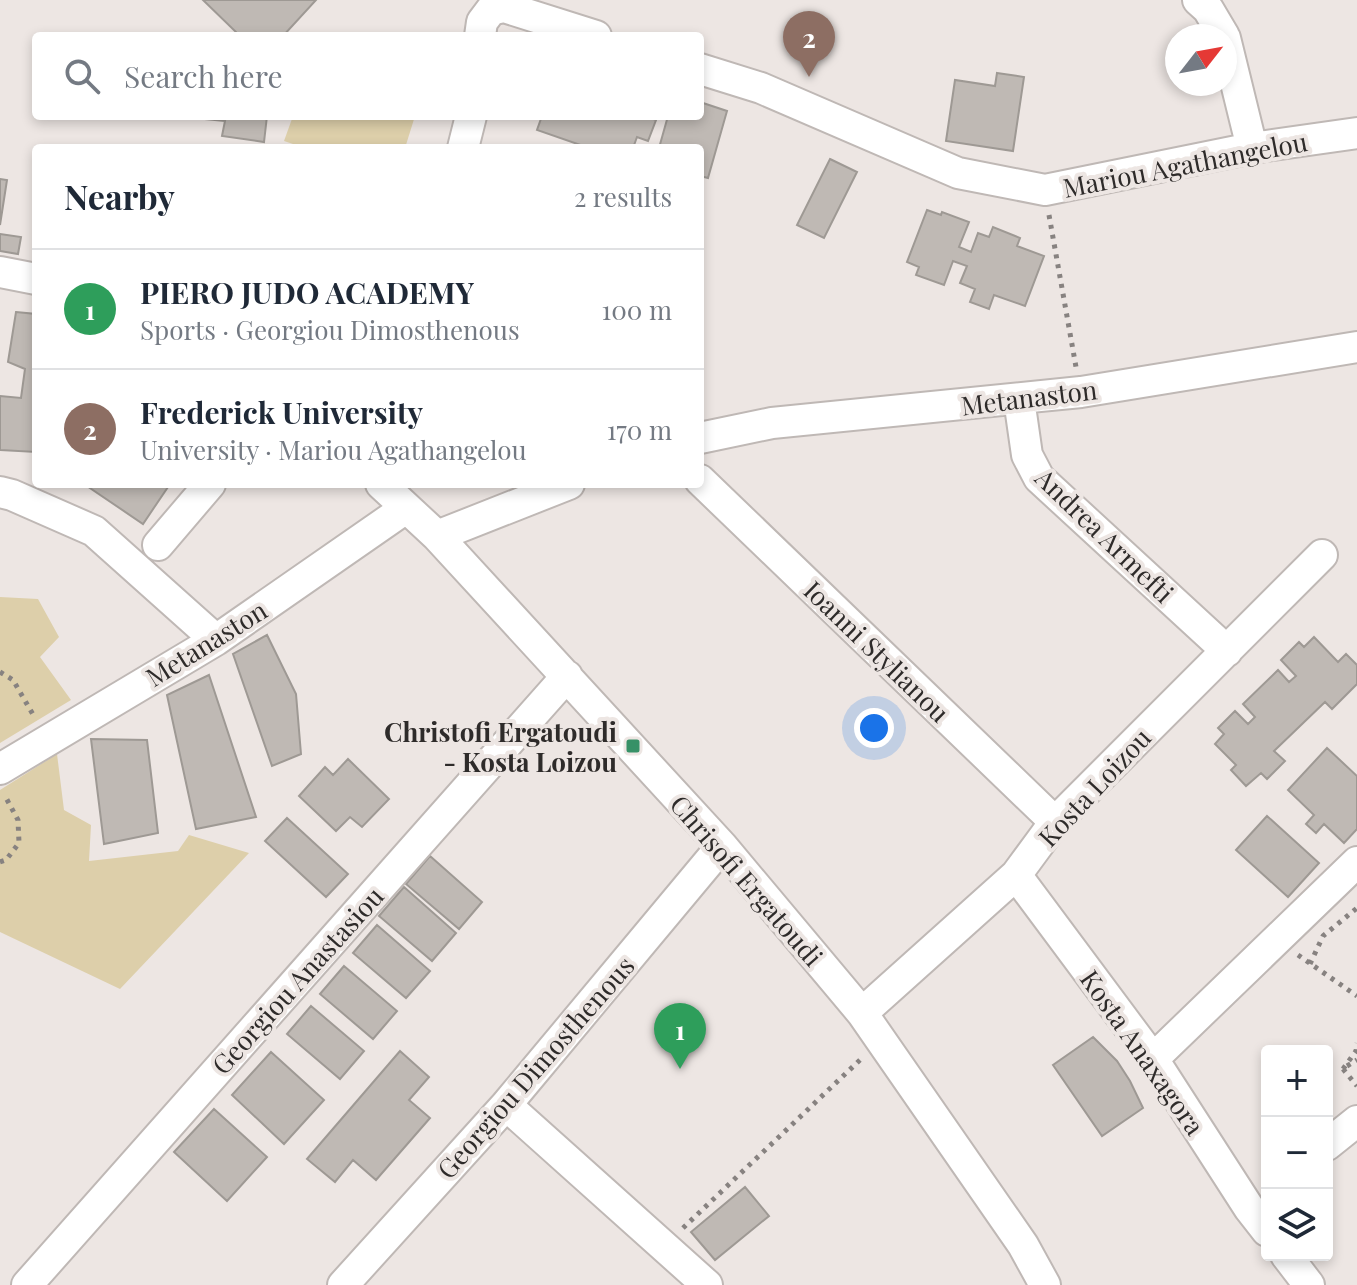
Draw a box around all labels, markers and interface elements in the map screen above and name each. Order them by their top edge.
pin: 2 [783,11,835,77]
north arrow [1165,24,1237,96]
search box [32,32,704,120]
icon: search [60,54,104,98]
text: Search here [124,56,283,96]
street label: Mariou Agathangelou [1060,123,1310,205]
text: Nearby [64,173,175,219]
text: 2 results [574,179,672,214]
text: PIERO JUDO ACADEMY [140,272,474,312]
text: 1 [85,292,95,327]
text: 100 m [602,292,672,327]
text: Sports · Georgiou Dimosthenous [140,312,520,347]
street label: Metanaston [959,371,1099,423]
text: Frederick University [140,392,423,432]
text: 2 [83,412,97,447]
text: 170 m [607,412,672,447]
text: University · Mariou Agathangelou [140,432,527,467]
street label: Andrea Armefti [1028,460,1182,610]
street label: Ioanni Stylianou [797,573,957,729]
street label: Metanaston [139,592,274,694]
your location [854,708,894,748]
place label: Christofi Ergatoudi - Kosta Loizou [384,714,617,779]
street label: Kosta Loizou [1030,720,1158,854]
marker: Christofi Ergatoudi - Kosta Loizou [624,737,642,755]
street label: Chrisofi Ergatoudi [663,787,831,973]
street label: Georgiou Anastasiou [203,879,391,1081]
street label: Georgiou Dimosthenous [429,948,641,1186]
street label: Kosta Anaxagora [1073,963,1213,1141]
pin: 1 [654,1003,706,1069]
map controls [1261,1045,1333,1261]
button: + [1261,1045,1333,1117]
button: − [1261,1117,1333,1189]
button: layers [1261,1189,1333,1261]

